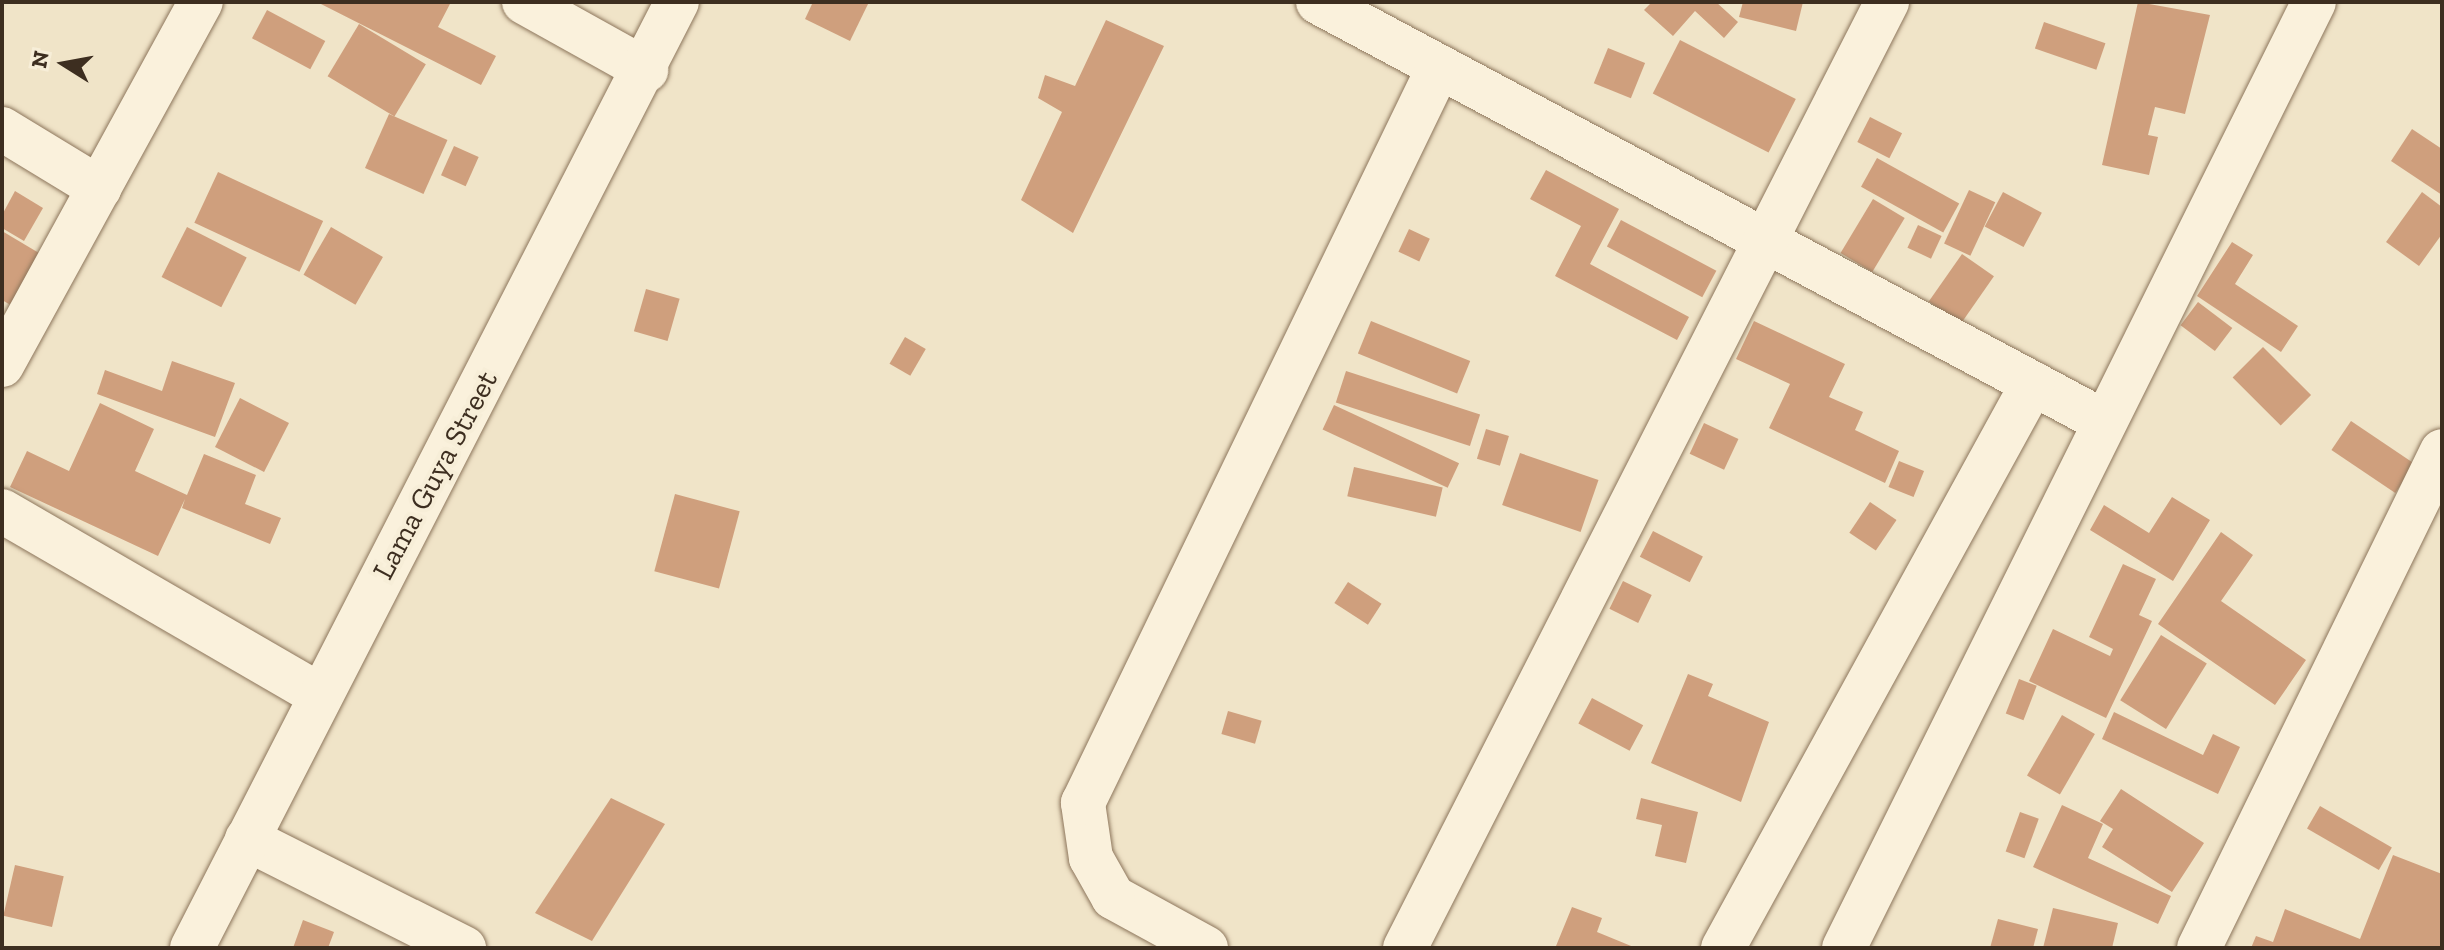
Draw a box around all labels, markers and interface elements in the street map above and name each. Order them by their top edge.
north arrow [24,24,104,104]
text: N [25,49,55,70]
street label: Lama Guya Street [365,365,505,585]

